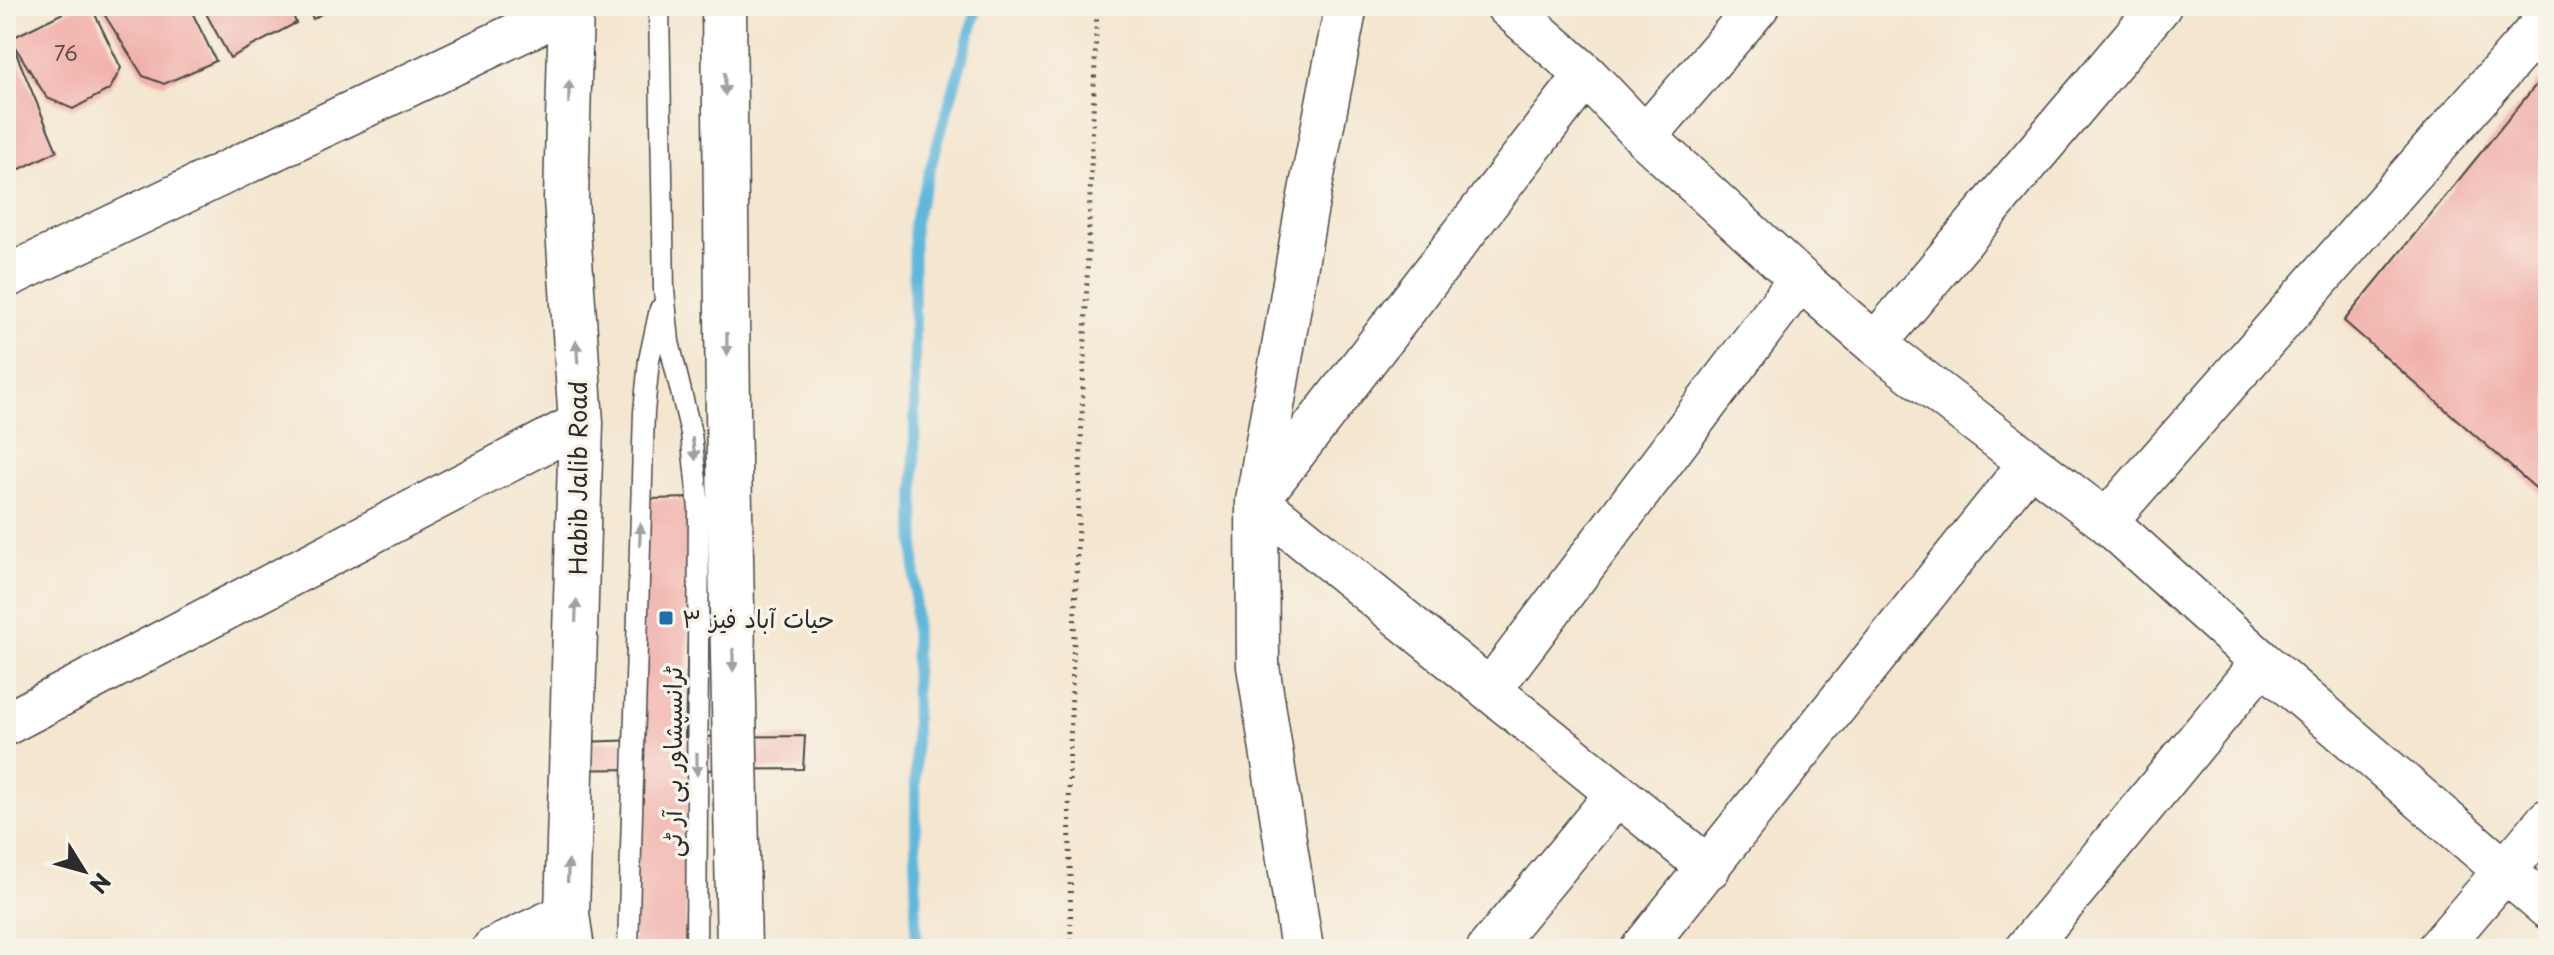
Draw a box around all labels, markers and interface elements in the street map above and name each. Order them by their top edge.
house number: 76 [54,38,78,68]
one-way arrow [719,72,731,97]
one-way arrow [562,79,575,104]
one-way arrow [721,332,733,357]
one-way arrow [570,339,583,364]
street label: Habib Jalib Road [559,381,595,575]
one-way arrow [688,437,700,462]
one-way arrow [634,522,646,547]
one-way arrow [569,598,582,623]
place label: حیات آباد فیز ۳ [682,600,835,636]
marker: حیات آباد فیز ۳ [657,609,675,627]
one-way arrow [727,648,739,673]
street label: ٹرانسپشاور بی آر ٹی [654,666,690,857]
one-way arrow [691,752,704,777]
north arrow [44,831,124,911]
one-way arrow [562,858,575,883]
text: N [83,867,120,901]

